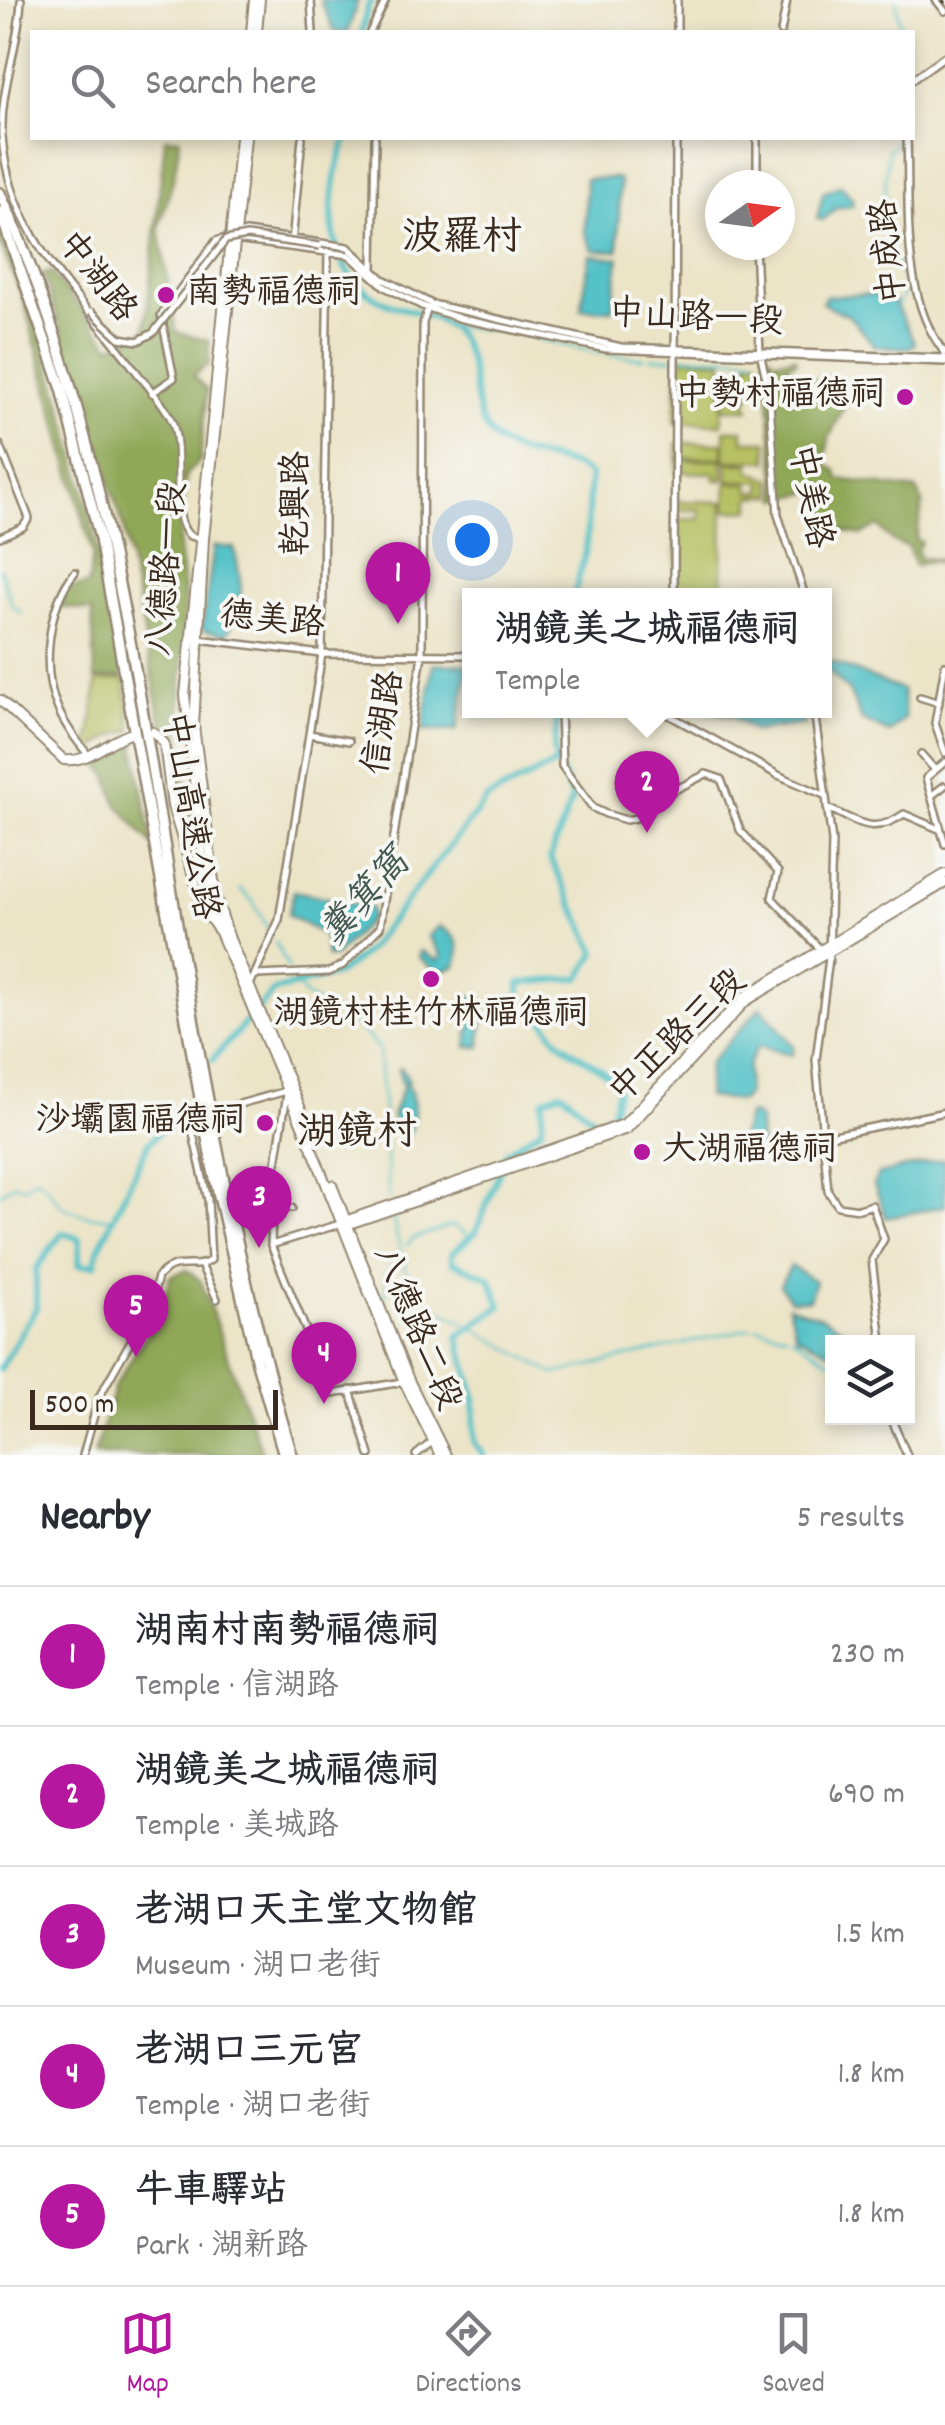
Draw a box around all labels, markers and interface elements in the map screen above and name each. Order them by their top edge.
search box [30,30,915,140]
icon: search [65,58,120,113]
text: Search here [145,58,317,113]
north arrow [705,170,795,260]
street label: 中成路 [861,196,921,306]
district label: 波羅村 [402,212,522,269]
street label: 中湖路 [43,221,147,335]
place label: 南勢福德祠 [186,270,361,320]
marker: 南勢福德祠 [155,284,177,306]
street label: 中山路一段 [607,290,785,350]
place label: 中勢村福德祠 [675,372,885,422]
marker: 中勢村福德祠 [894,386,916,408]
street label: 中美路 [773,441,843,553]
street label: 乾興路 [274,450,324,556]
street label: 八德路一段 [136,480,202,658]
your location [447,515,498,566]
pin: 1 [366,542,430,624]
popup [462,588,832,718]
street label: 德美路 [217,592,327,652]
text: 湖鏡美之城福德祠 [495,605,799,660]
text: Temple [495,660,580,706]
street label: 信湖路 [353,667,419,779]
street label: 中山高速公路 [147,708,229,924]
pin: 2 [614,750,680,833]
water label: 糞箕窩 [308,835,429,960]
street label: 中正路三段 [599,959,759,1117]
marker: 湖鏡村桂竹林福德祠 [420,968,442,990]
place label: 湖鏡村桂竹林福德祠 [273,991,589,1041]
place label: 沙壩園福德祠 [35,1098,245,1148]
district label: 湖鏡村 [297,1107,417,1164]
marker: 沙壩園福德祠 [254,1112,276,1134]
place label: 大湖福德祠 [662,1127,837,1177]
marker: 大湖福德祠 [631,1141,653,1163]
pin: 3 [226,1166,292,1248]
street label: 八德路二段 [358,1239,472,1419]
pin: 5 [104,1274,168,1357]
pin: 4 [292,1322,356,1404]
map controls [825,1335,915,1425]
button: layers [825,1335,915,1425]
scale bar [30,1385,278,1430]
text: 500 m [45,1387,114,1427]
text: Nearby [40,1490,150,1550]
text: 5 results [797,1497,905,1543]
text: 湖南村南勢福德祠 [135,1606,439,1661]
text: 1 [69,1633,76,1679]
text: 230 m [830,1633,905,1679]
text: Temple · 信湖路 [135,1665,338,1711]
text: 湖鏡美之城福德祠 [135,1746,439,1801]
text: 2 [66,1773,79,1819]
text: 690 m [828,1773,905,1819]
text: Temple · 美城路 [135,1805,338,1851]
text: 老湖口天主堂文物館 [135,1886,477,1941]
text: 3 [65,1913,80,1959]
text: 1.5 km [835,1913,905,1959]
text: Museum · 湖口老街 [135,1945,381,1991]
text: 老湖口三元宮 [135,2026,363,2081]
text: 4 [66,2053,79,2099]
text: 1.8 km [837,2053,905,2099]
text: Temple · 湖口老街 [135,2085,370,2131]
text: 牛車驛站 [135,2166,287,2221]
text: 5 [65,2193,80,2239]
text: 1.8 km [837,2193,905,2239]
text: Park · 湖新路 [135,2225,308,2271]
tab: Map [120,2306,175,2406]
tab: Directions [416,2306,522,2406]
tab: Saved [762,2306,825,2406]

